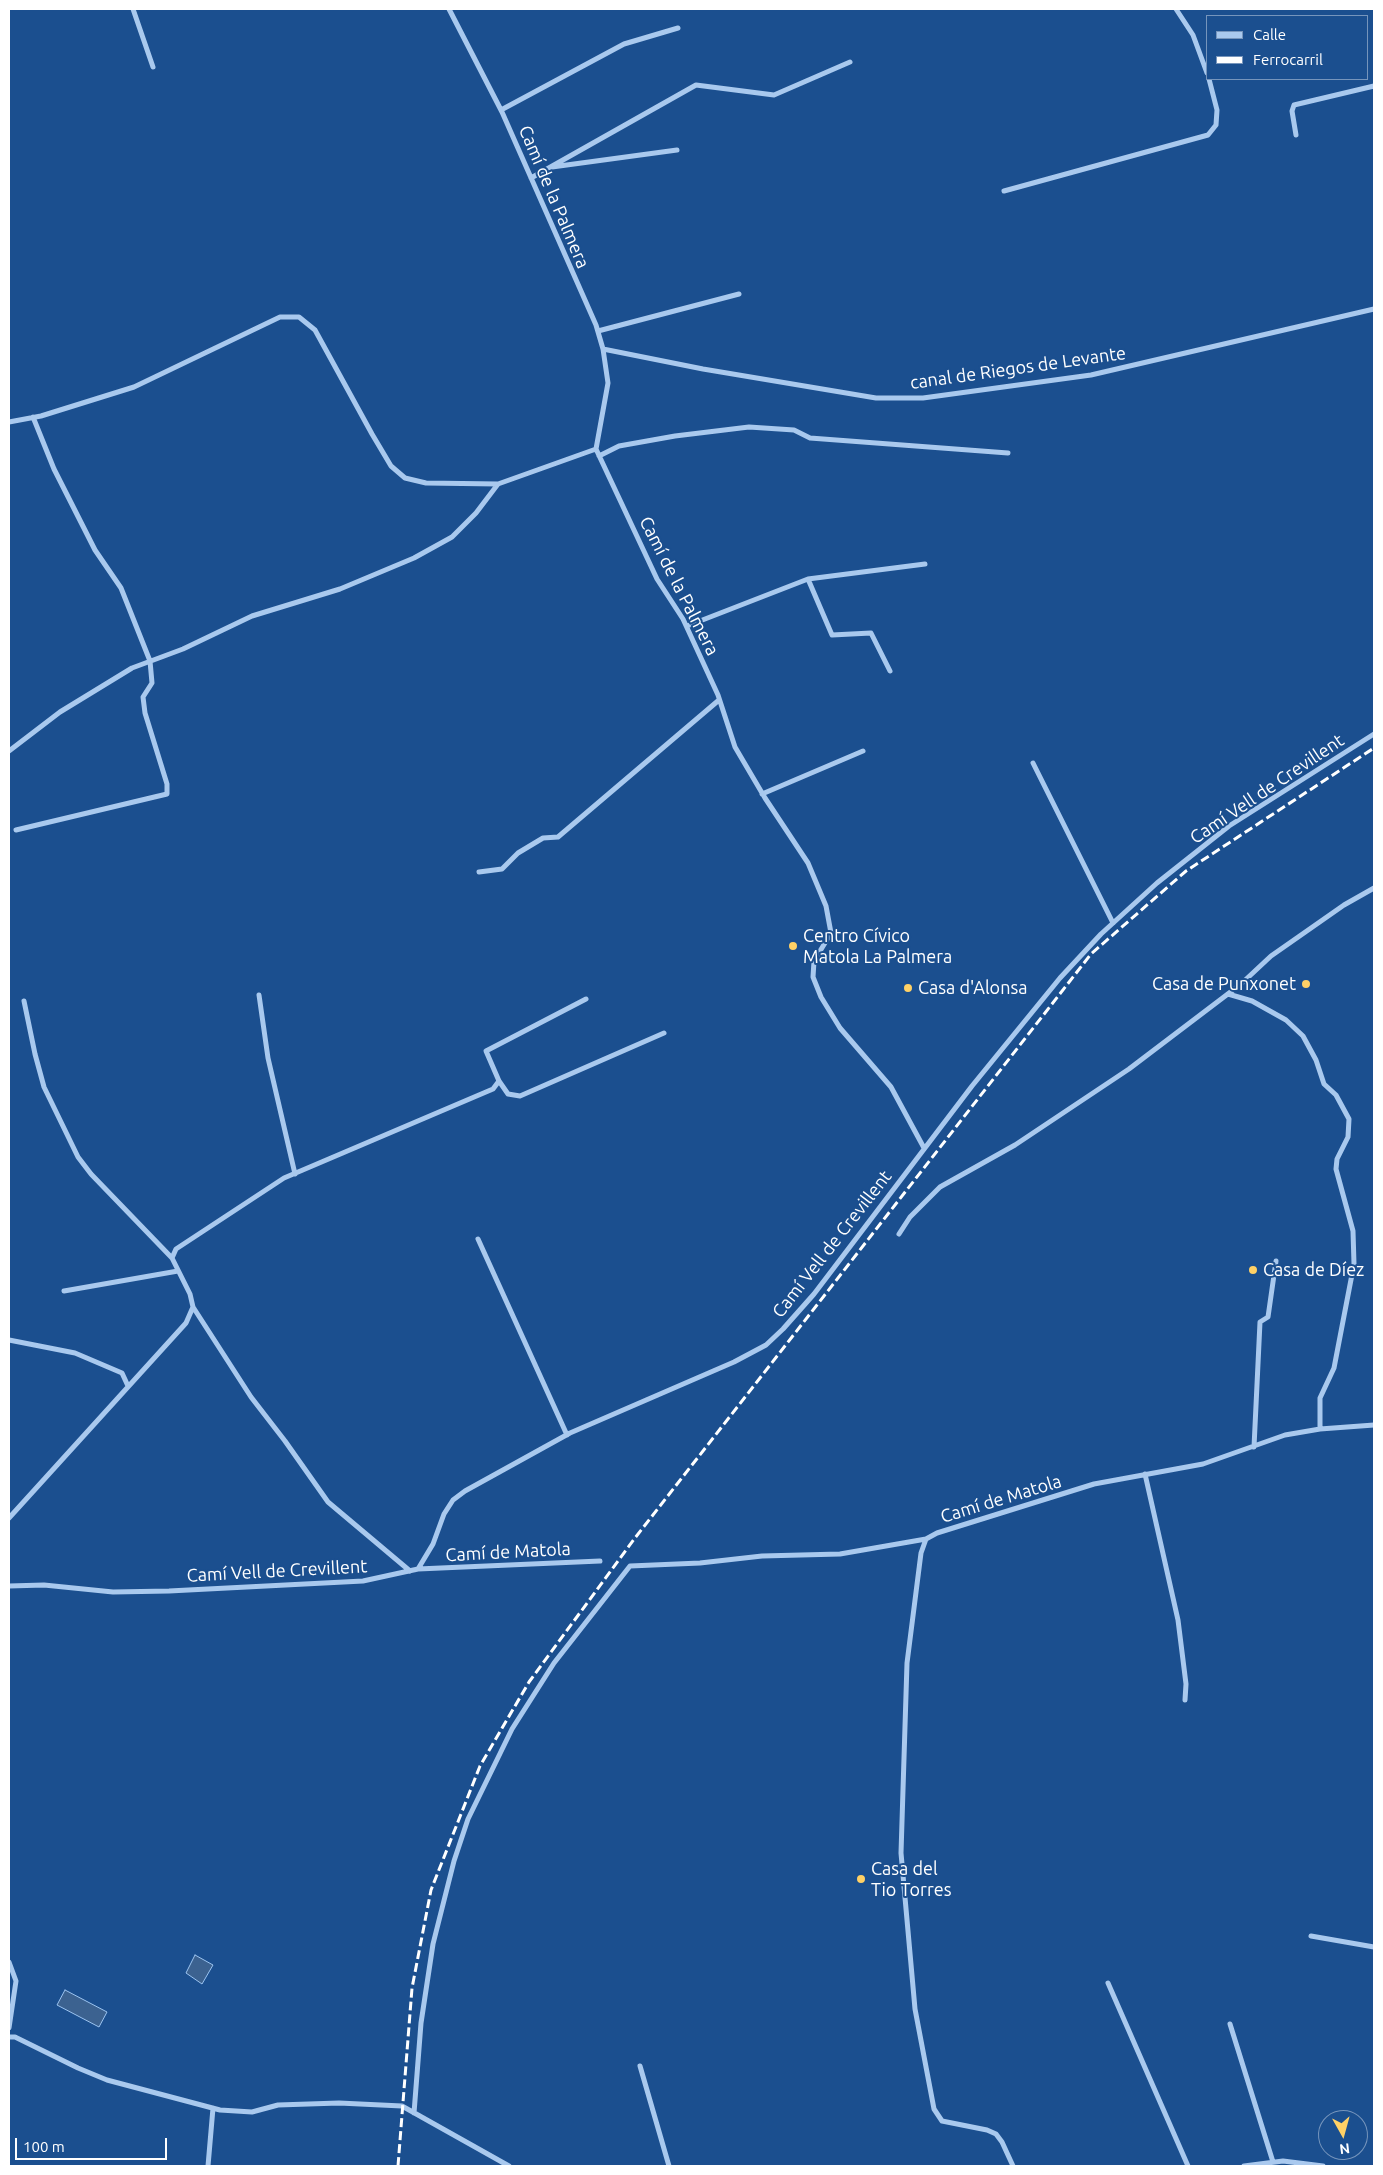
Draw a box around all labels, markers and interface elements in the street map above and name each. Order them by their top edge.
legend [1206,15,1368,80]
text: Calle [1253,26,1286,43]
text: Ferrocarril [1253,51,1323,68]
street label: Camí de la Palmera [514,122,594,272]
street label: canal de Riegos de Levante [909,342,1127,394]
street label: Camí de la Palmera [635,513,723,659]
street label: Camí Vell de Crevillent [1186,729,1348,849]
place label: Centro Cívico Matola La Palmera [803,925,952,968]
marker: Centro Cívico Matola La Palmera [787,940,799,952]
place label: Casa de Punxonet [1152,973,1296,995]
place label: Casa d'Alonsa [918,977,1027,999]
marker: Casa de Punxonet [1300,978,1312,990]
marker: Casa d'Alonsa [902,982,914,994]
street label: Camí Vell de Crevillent [768,1166,896,1322]
place label: Casa de Díez [1263,1259,1364,1281]
marker: Casa de Díez [1247,1264,1259,1276]
street label: Camí de Matola [938,1470,1064,1528]
street label: Camí de Matola [445,1538,571,1566]
street label: Camí Vell de Crevillent [186,1555,368,1587]
place label: Casa del Tio Torres [871,1858,951,1900]
marker: Casa del Tio Torres [855,1873,867,1885]
north arrow [1318,2110,1368,2160]
scale bar [18,2128,170,2160]
text: 100 m [23,2138,65,2155]
text: N [1339,2140,1351,2157]

